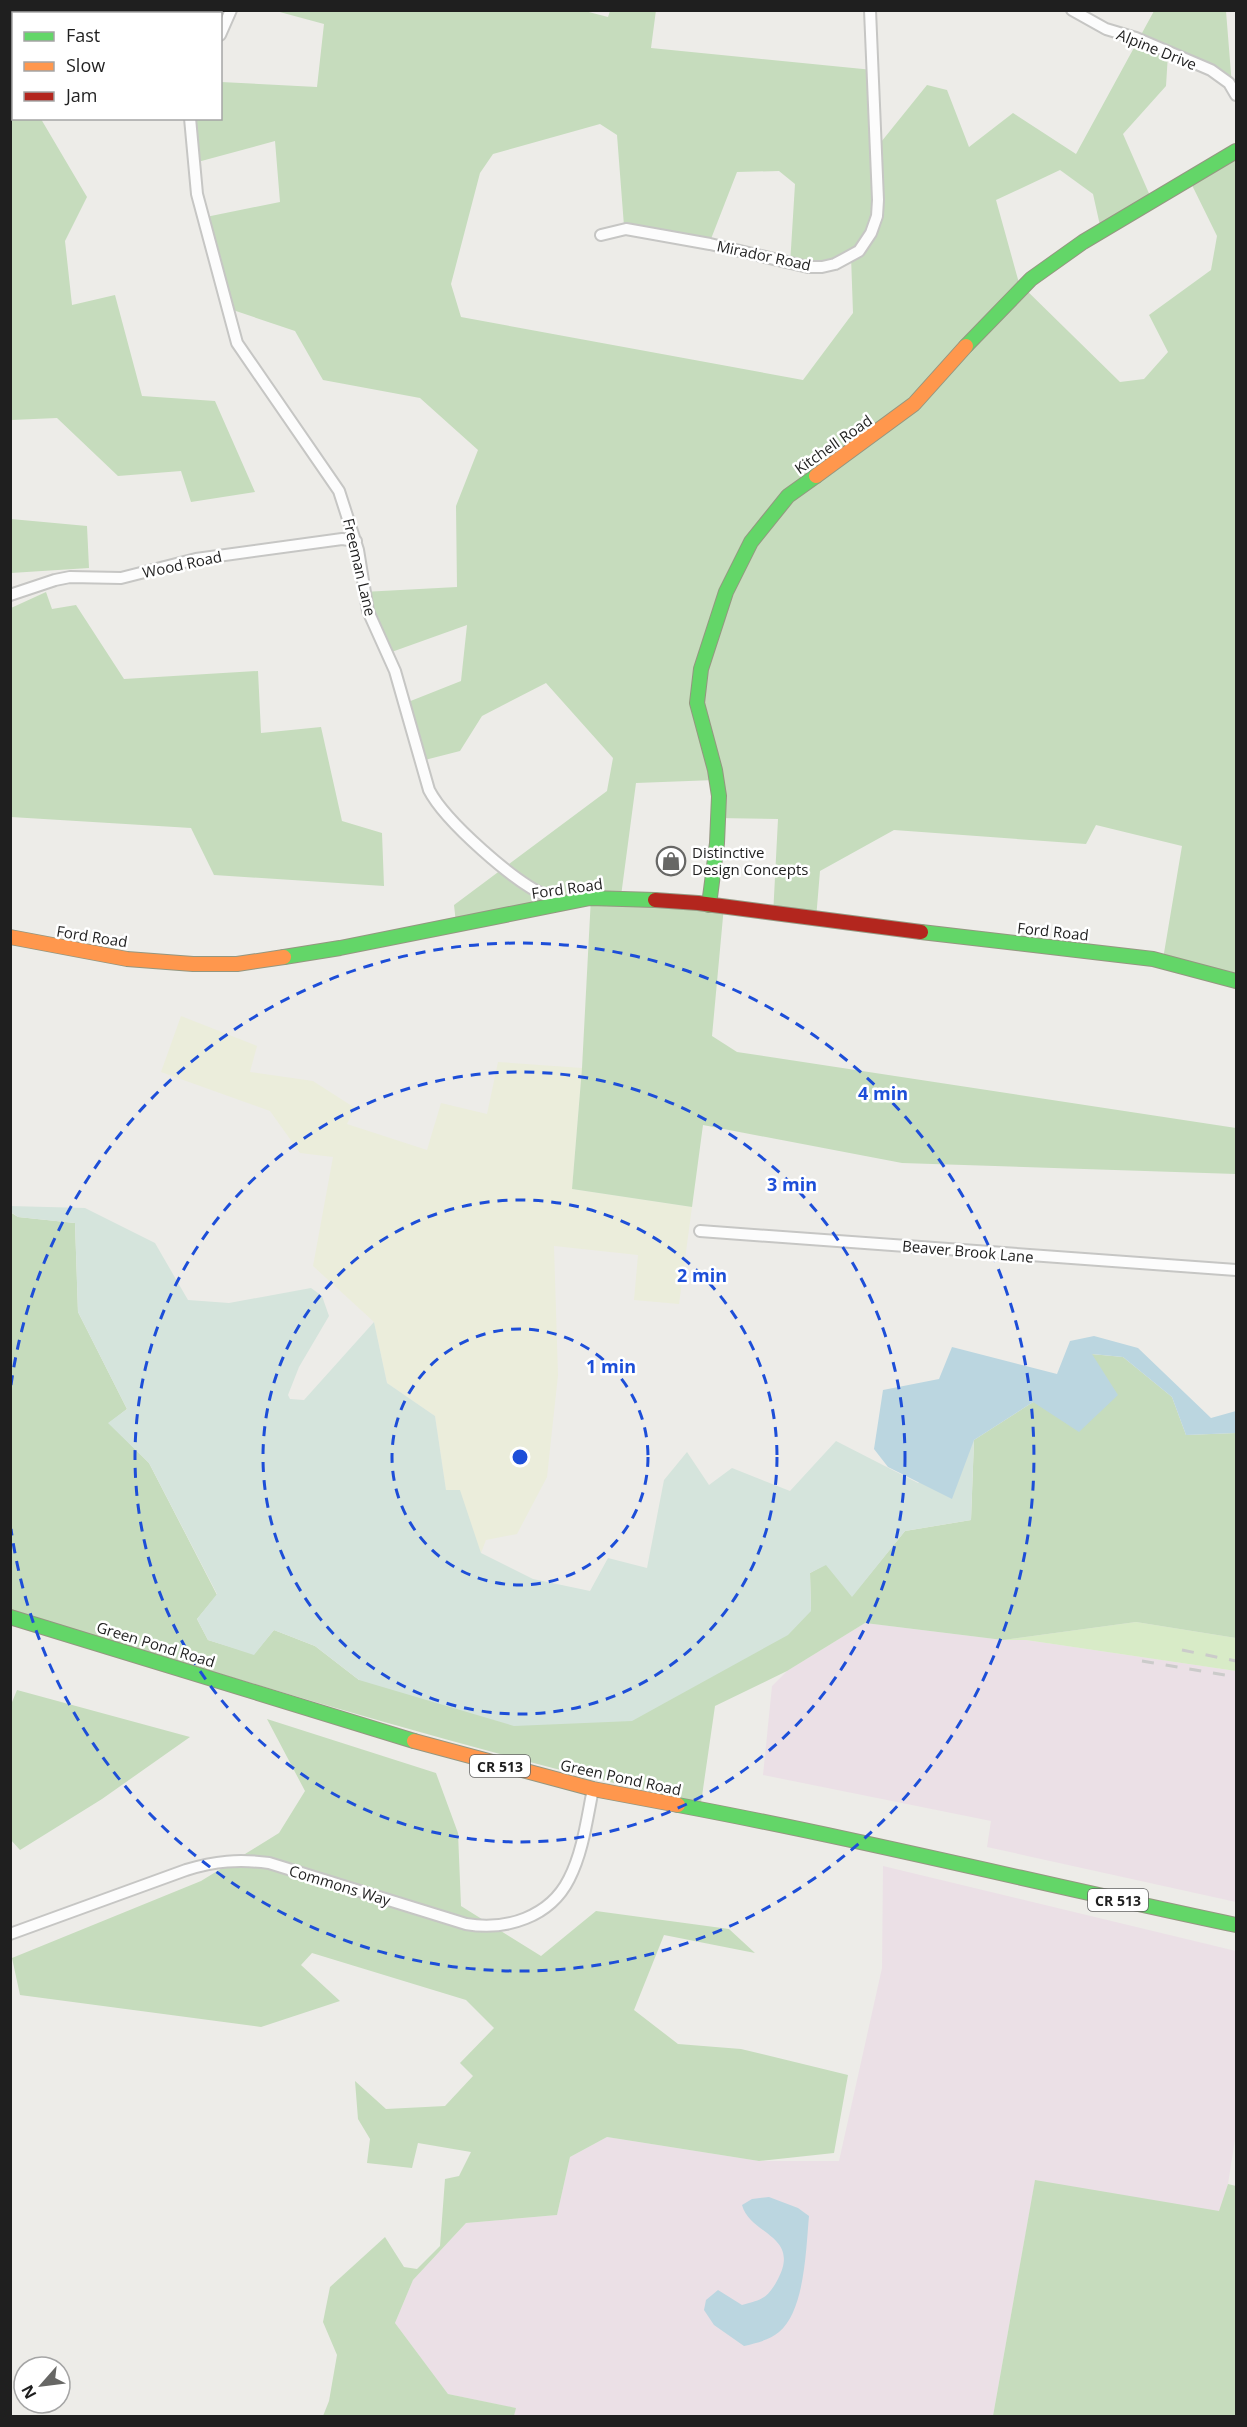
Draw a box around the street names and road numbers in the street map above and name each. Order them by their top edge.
street label: Alpine Drive [1114,24,1200,74]
street label: Mirador Road [715,235,813,275]
street label: Kitchell Road [790,410,876,478]
street label: Freeman Lane [339,516,381,618]
street label: Wood Road [140,546,224,582]
street label: Ford Road [530,873,604,903]
street label: Ford Road [1016,917,1090,945]
street label: Ford Road [55,921,129,951]
street label: Beaver Brook Lane [901,1235,1035,1267]
street label: Green Pond Road [94,1616,218,1672]
street label: Green Pond Road [559,1754,683,1800]
road number: CR 513 [470,1755,530,1777]
street label: Commons Way [287,1860,394,1910]
road number: CR 513 [1088,1889,1148,1911]

